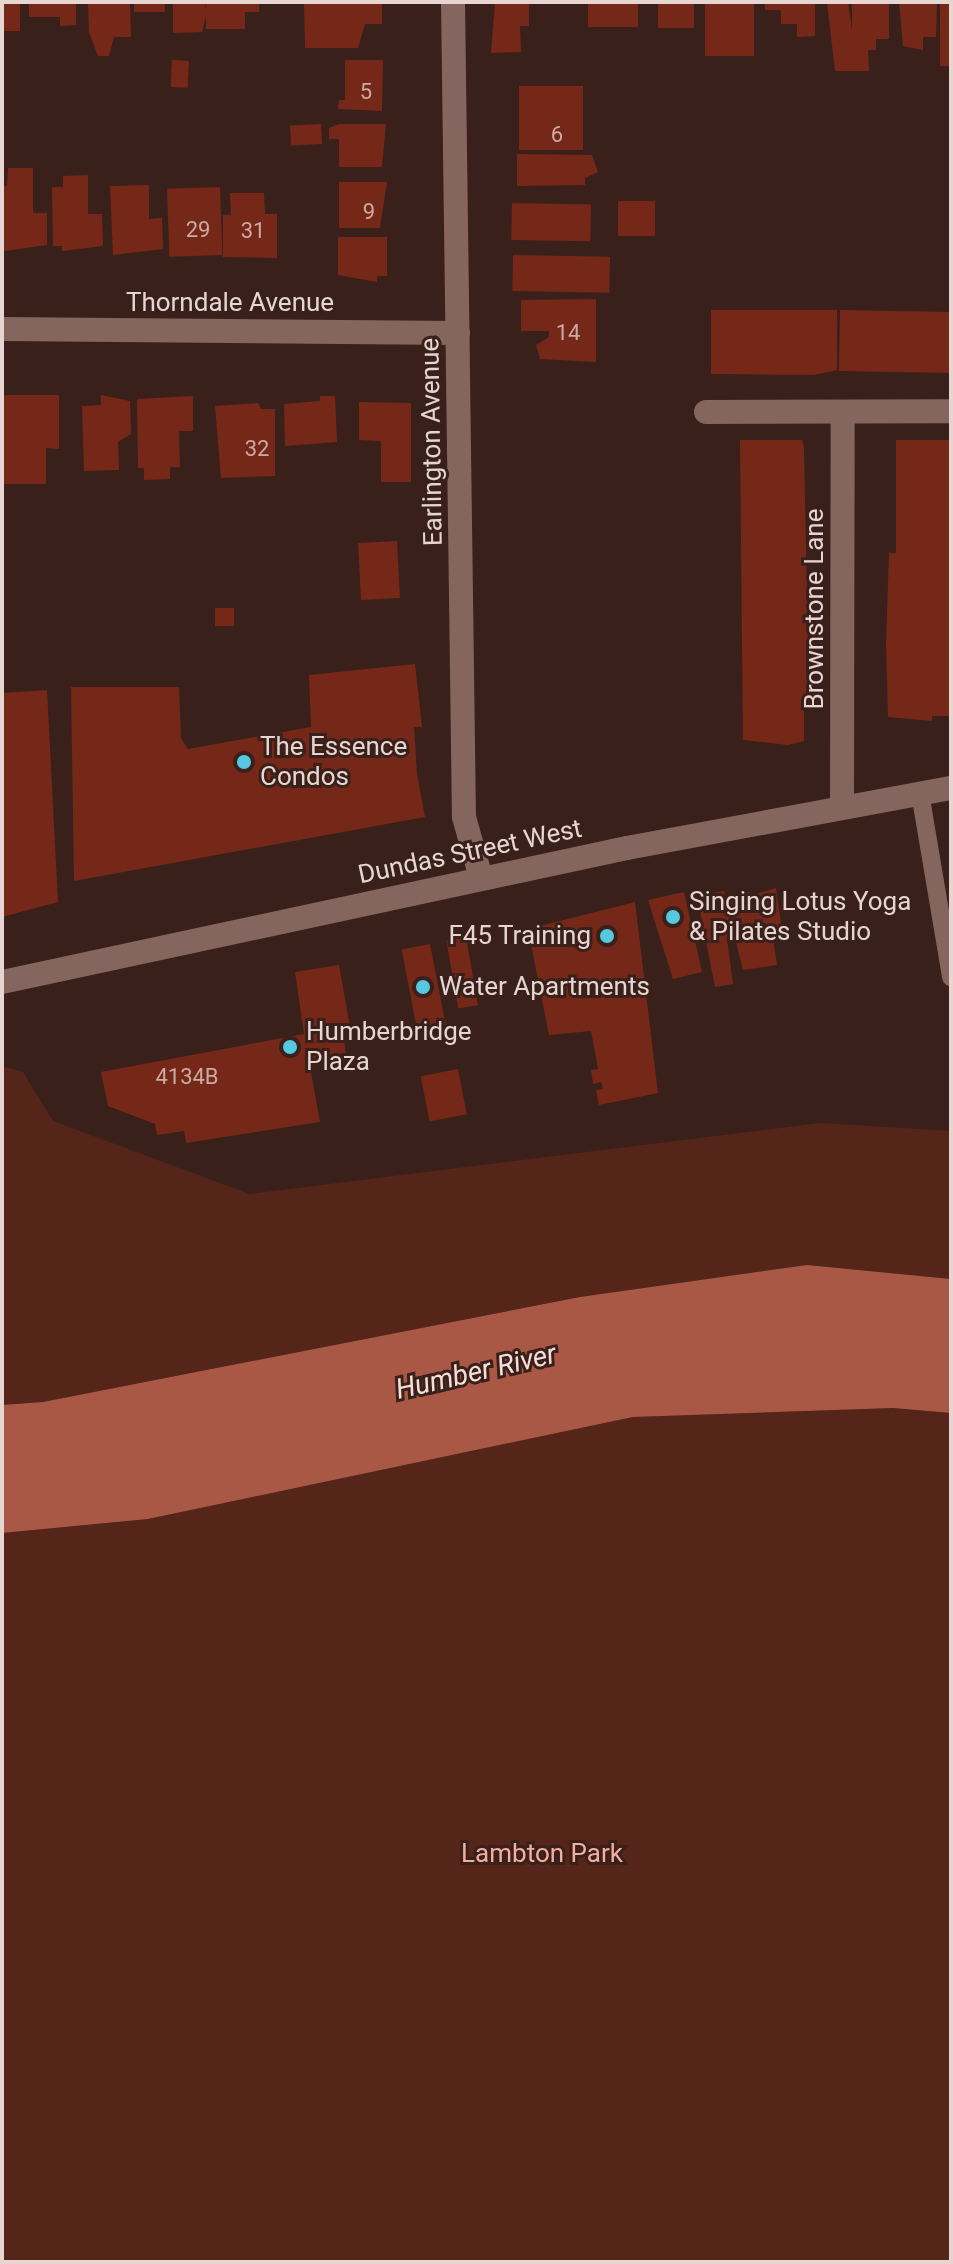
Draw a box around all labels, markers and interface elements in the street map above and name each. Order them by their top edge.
house number: 5 [360,79,372,105]
house number: 6 [551,122,563,148]
house number: 9 [363,199,375,225]
house number: 29 [186,217,210,243]
house number: 31 [241,218,265,244]
street label: Thorndale Avenue [126,287,334,319]
house number: 14 [556,320,580,346]
street label: Earlington Avenue [415,338,449,546]
house number: 32 [245,436,269,462]
street label: Brownstone Lane [799,509,831,709]
place label: The Essence Condos [260,731,407,792]
marker: The Essence Condos [235,753,253,771]
street label: Dundas Street West [355,813,585,891]
place label: Singing Lotus Yoga & Pilates Studio [689,886,911,948]
marker: Singing Lotus Yoga & Pilates Studio [664,908,682,926]
place label: F45 Training [448,920,591,952]
marker: F45 Training [598,927,616,945]
place label: Water Apartments [439,971,650,1003]
marker: Water Apartments [414,978,432,996]
place label: Humberbridge Plaza [306,1016,472,1078]
marker: Humberbridge Plaza [281,1038,299,1056]
house number: 4134B [155,1064,219,1090]
water label: Humber River [392,1337,560,1407]
park label: Lambton Park [461,1838,623,1870]

